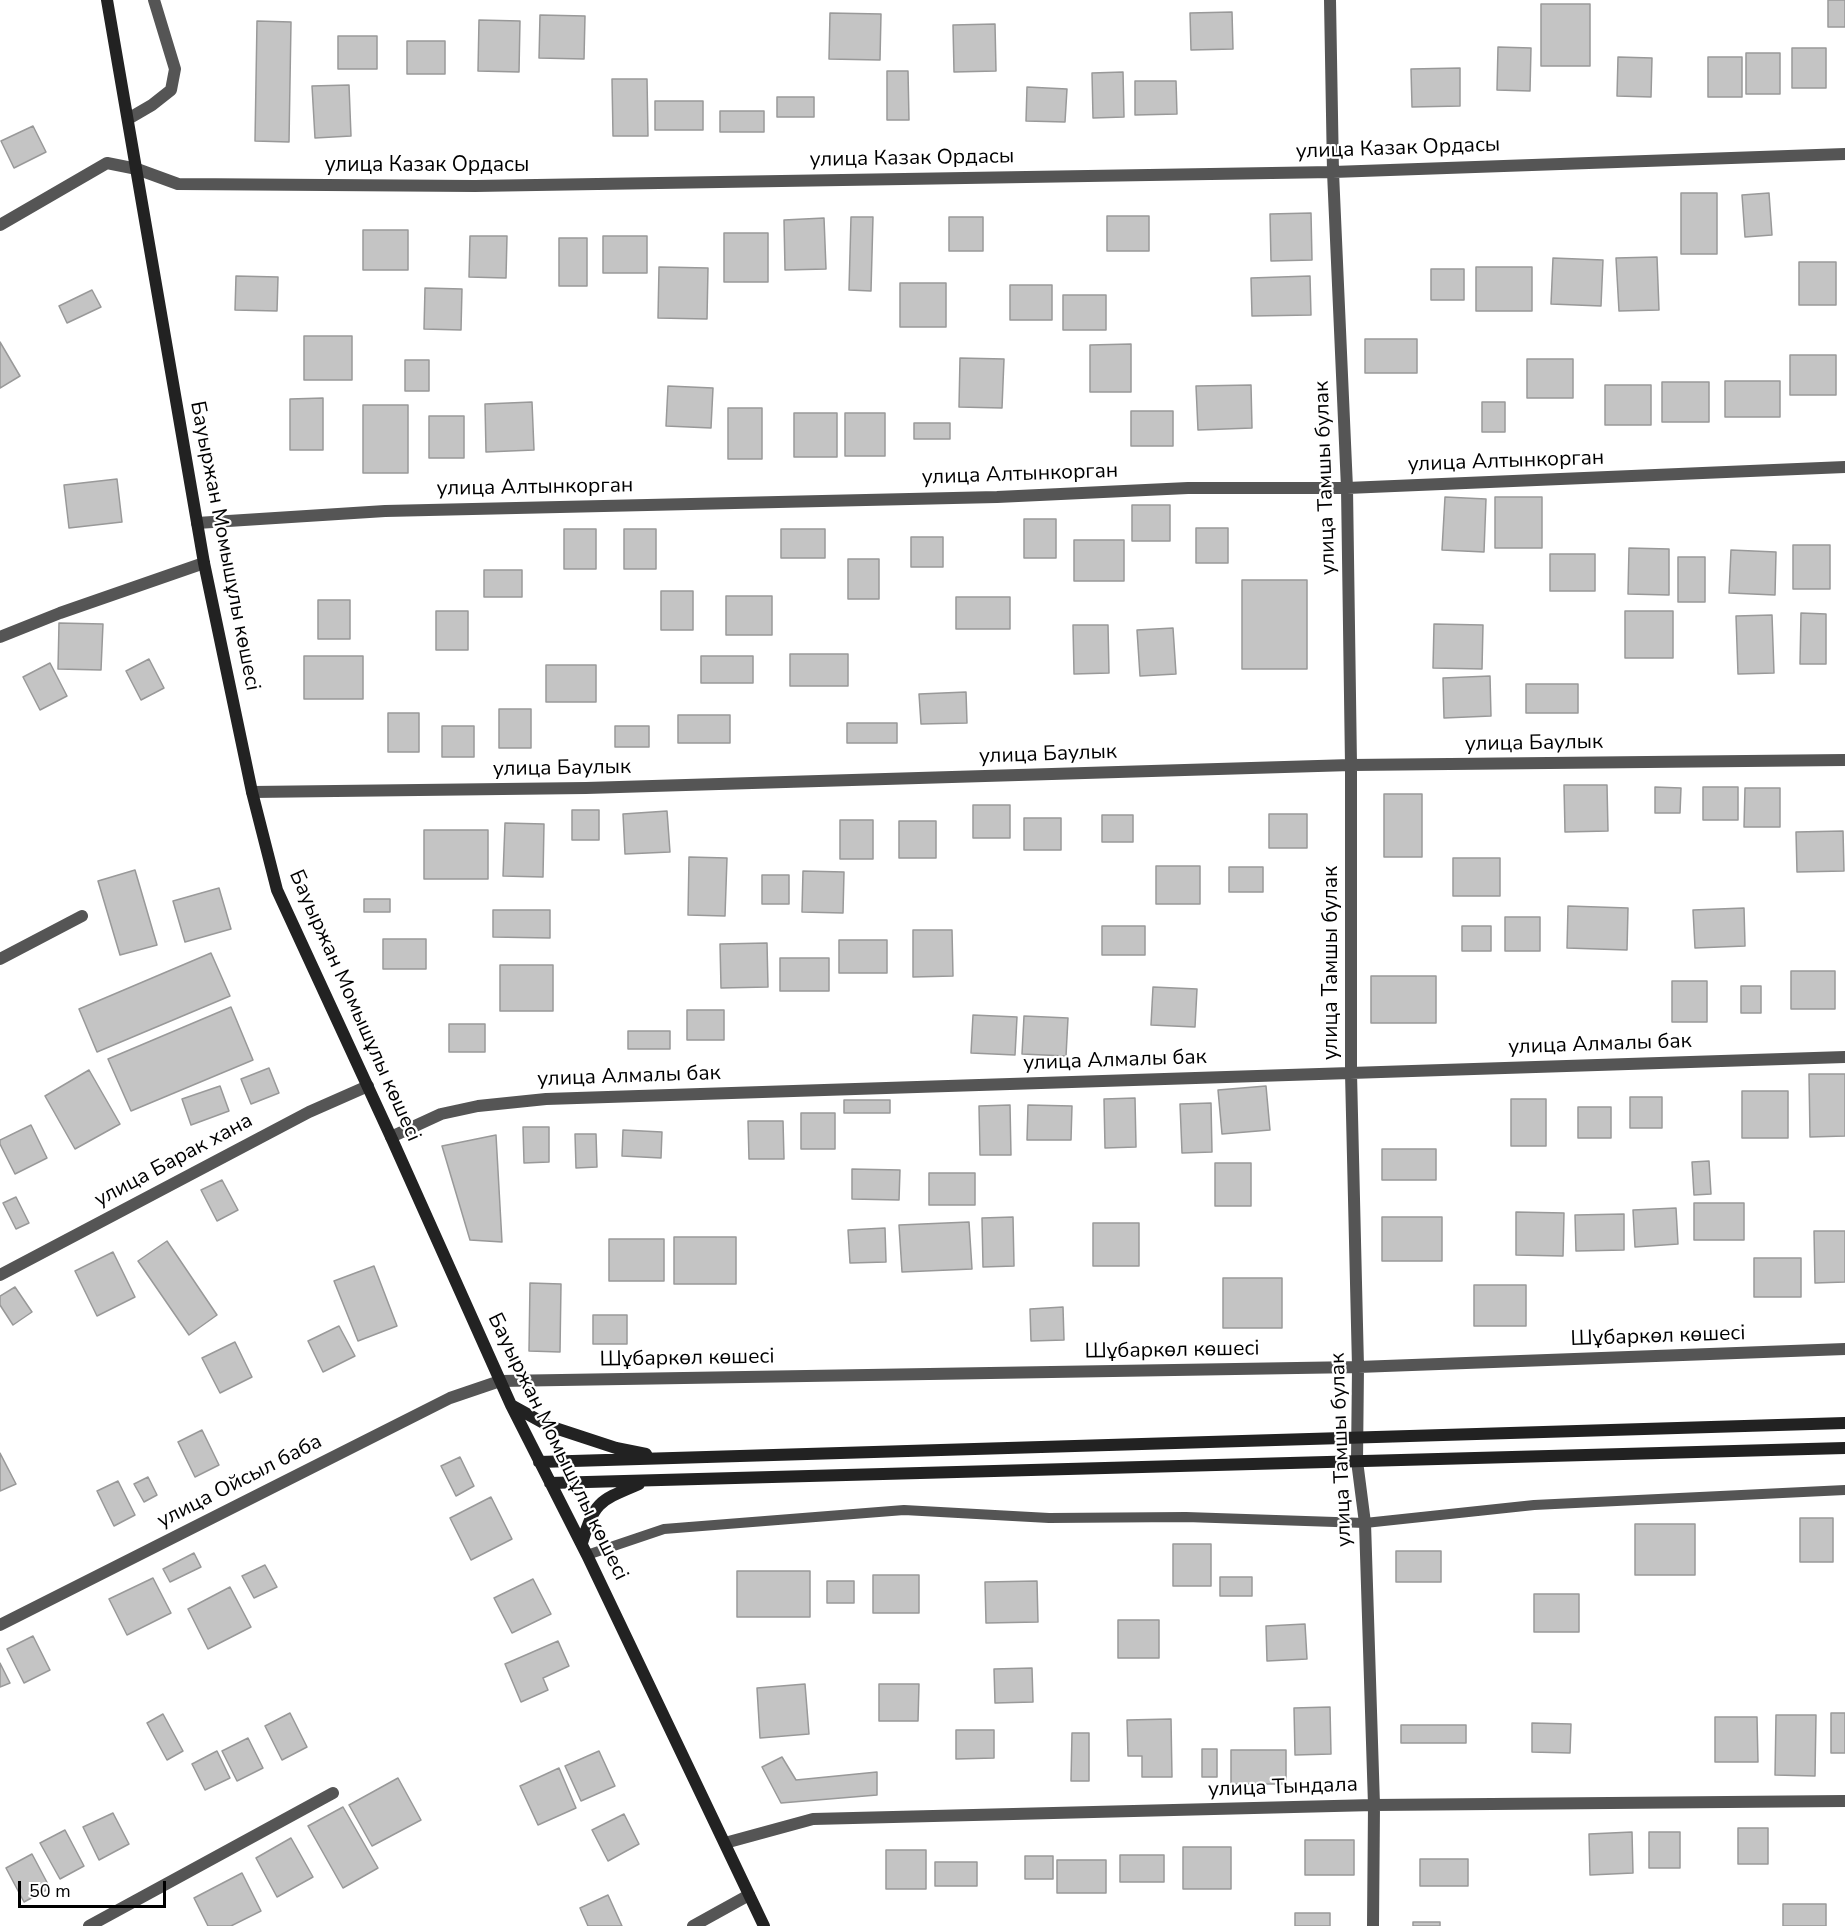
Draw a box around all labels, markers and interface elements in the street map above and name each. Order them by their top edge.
street label: улица Казак Ордасы [1295,133,1501,165]
street label: улица Казак Ордасы [810,145,1014,173]
street label: улица Казак Ордасы [325,153,529,179]
street label: улица Тамшы булак [1310,381,1342,575]
street label: Бауыржан Момышұлы көшесі [184,399,264,693]
street label: улица Алтынкорган [1407,446,1605,478]
street label: улица Алтынкорган [921,459,1119,491]
street label: улица Алтынкорган [437,474,633,502]
street label: улица Баулык [1465,730,1603,758]
street label: улица Баулык [979,740,1117,770]
street label: улица Баулык [493,755,631,783]
street label: Бауыржан Момышұлы көшесі [283,866,425,1146]
street label: улица Тамшы булак [1319,866,1345,1060]
street label: улица Алмалы бак [1508,1029,1692,1061]
street label: улица Алмалы бак [1023,1045,1207,1077]
street label: улица Алмалы бак [537,1061,721,1093]
street label: улица Барак хана [91,1109,257,1213]
street label: Бауыржан Момышұлы көшесі [481,1309,633,1585]
street label: Шұбаркөл көшесі [1570,1321,1746,1353]
street label: Шұбаркөл көшесі [1084,1337,1260,1365]
street label: Шұбаркөл көшесі [599,1345,775,1373]
street label: улица Тамшы булак [1326,1353,1358,1547]
street label: улица Ойсыл баба [153,1430,327,1534]
street label: улица Тындала [1208,1773,1358,1803]
scale bar [21,1869,170,1907]
text: 50 m [29,1879,71,1903]

